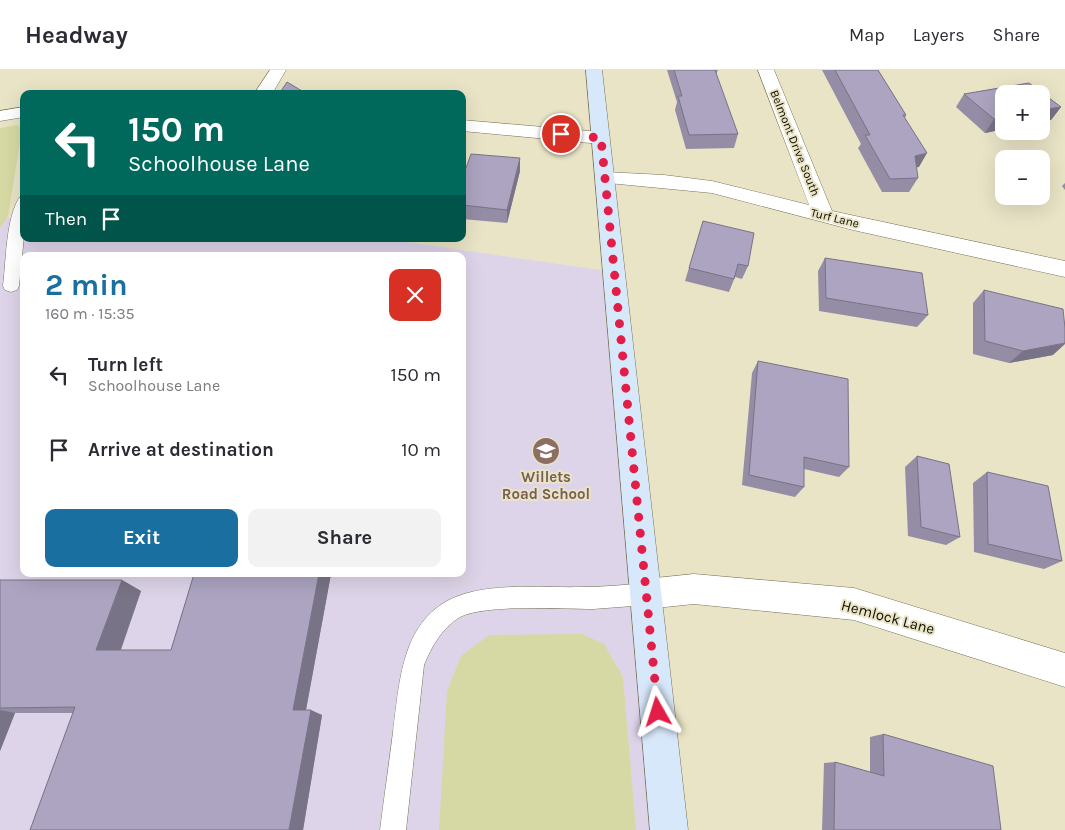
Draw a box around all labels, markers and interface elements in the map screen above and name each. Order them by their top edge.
text: Headway [25,21,128,49]
text: Map [849,24,885,46]
text: Layers [913,24,965,46]
text: Share [993,24,1040,46]
map controls [995,85,1050,205]
button: + [995,85,1050,140]
street label: Belmont Drive South [767,88,823,198]
text: 150 m [128,109,225,150]
icon: left [45,110,110,175]
pin [540,113,582,155]
icon: arrive [547,120,575,148]
button: − [995,150,1050,205]
text: Schoolhouse Lane [128,151,310,177]
icon: arrive [97,205,125,233]
street label: Turf Lane [809,205,861,231]
text: Then [45,208,87,230]
text: 2 min [45,267,128,303]
button: close [389,269,441,321]
text: 160 m · 15:35 [45,304,135,323]
text: Turn left [88,354,163,376]
icon: left [45,361,73,389]
text: 150 m [390,364,441,386]
text: Schoolhouse Lane [88,376,220,395]
icon: arrive [45,436,73,464]
school or university icon: Willets Road School [531,436,561,466]
text: Arrive at destination [88,439,274,461]
text: 10 m [401,439,441,461]
place label: Willets Road School [502,468,590,503]
button: Exit [45,509,238,567]
button: Share [248,509,441,567]
street label: Hemlock Lane [839,596,937,638]
position arrow [631,685,683,737]

